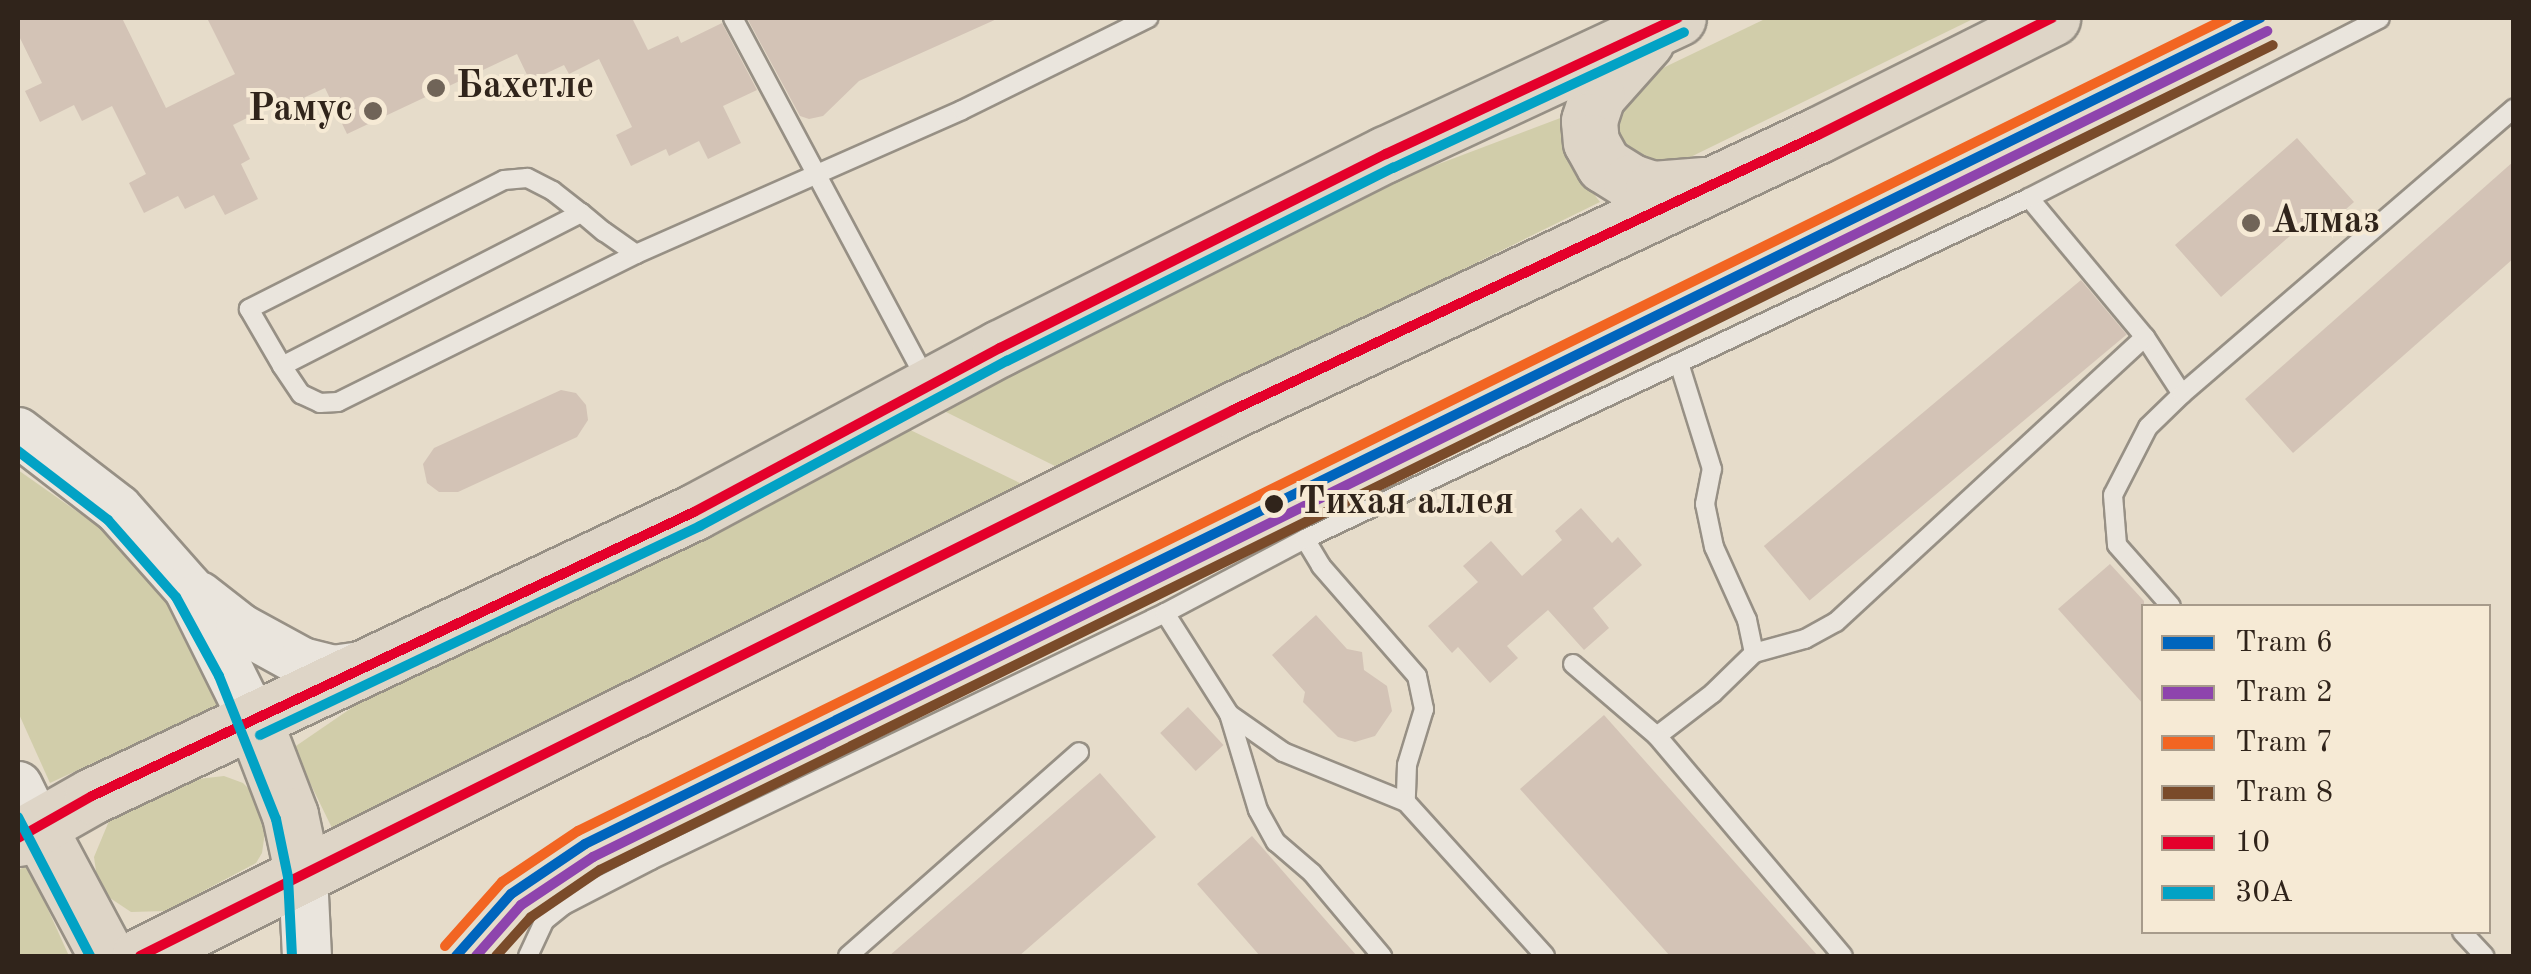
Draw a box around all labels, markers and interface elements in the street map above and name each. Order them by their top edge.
place label: Бахетле [456,65,594,111]
marker: Бахетле [425,77,447,99]
place label: Рамус [248,88,353,134]
marker: Рамус [362,100,384,122]
place label: Алмаз [2271,200,2380,246]
marker: Алмаз [2240,212,2262,234]
place label: Тихая аллея [1298,481,1514,527]
marker: Тихая аллея [1259,489,1289,519]
legend [2141,604,2491,934]
text: Tram 6 [2235,628,2333,658]
text: Tram 2 [2235,678,2333,708]
text: Tram 7 [2235,728,2333,758]
text: Tram 8 [2235,778,2333,808]
text: 10 [2235,828,2270,858]
text: 30А [2235,878,2293,908]

